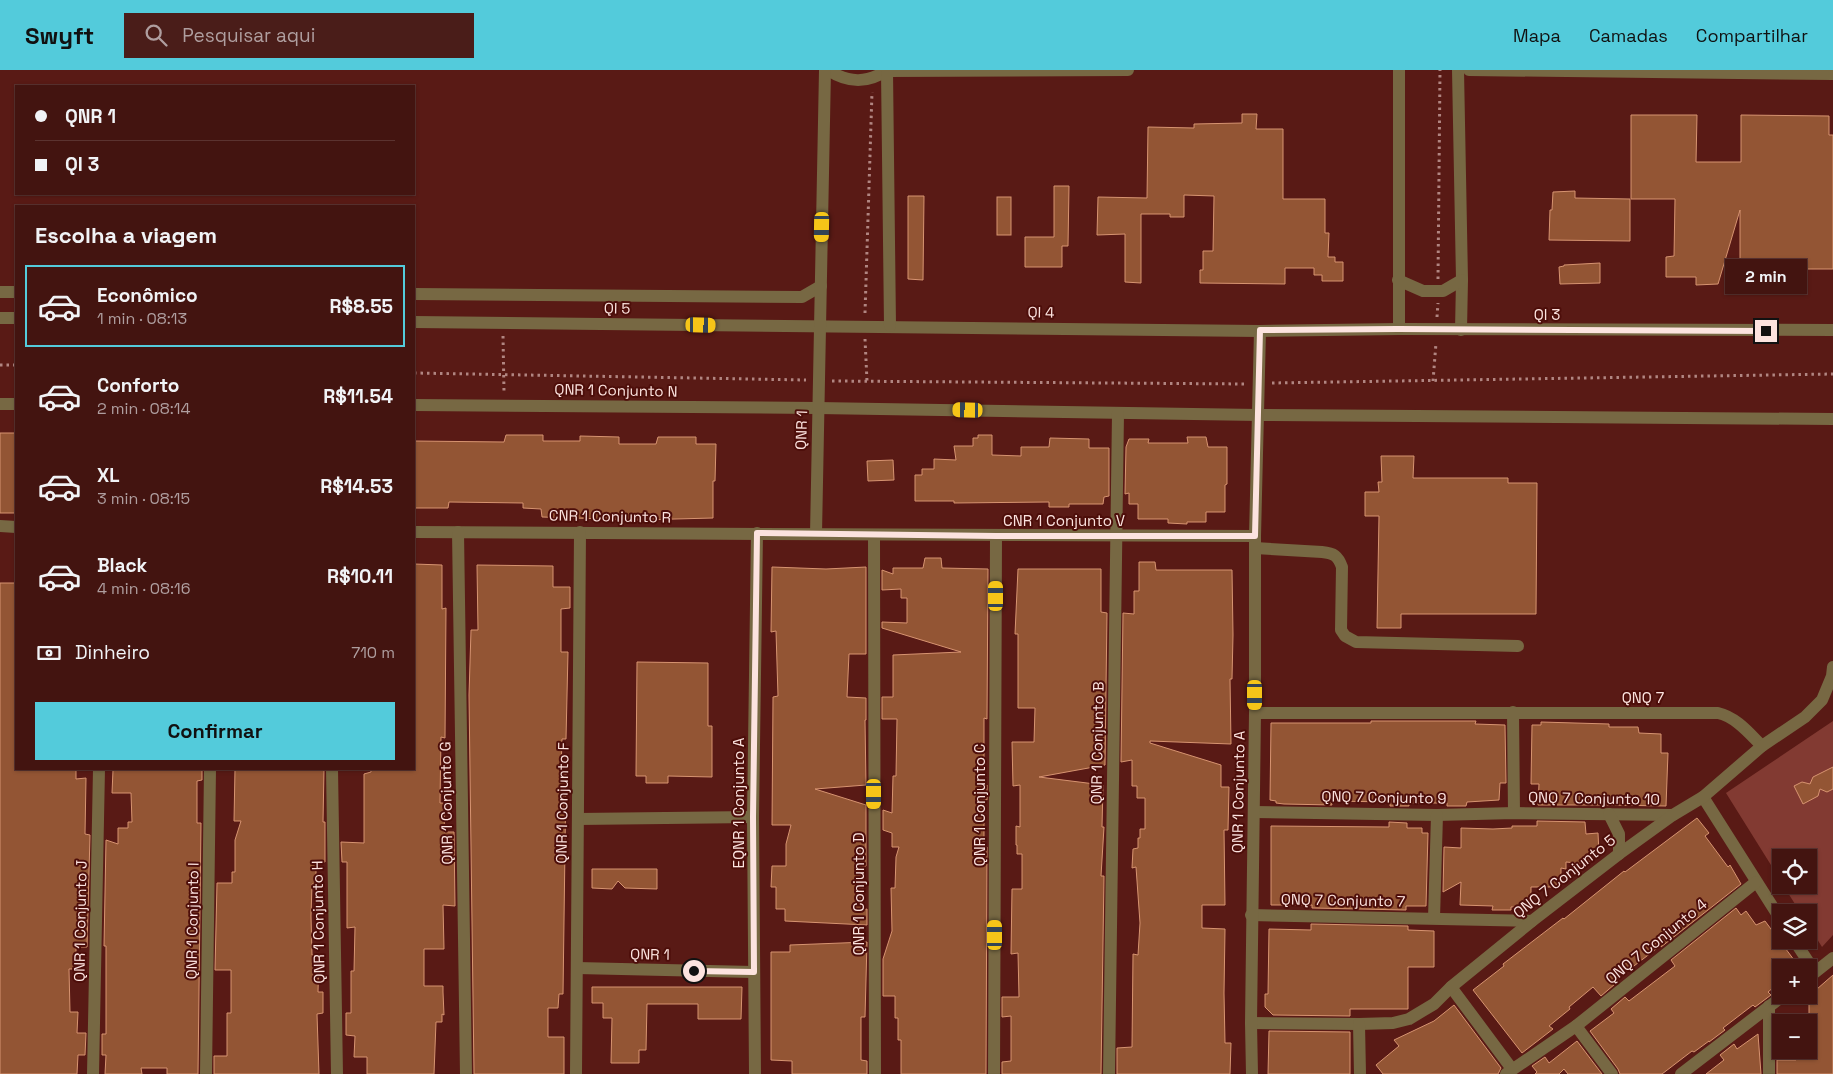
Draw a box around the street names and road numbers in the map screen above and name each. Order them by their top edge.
street label: QI 5 [604,298,630,318]
street label: QI 4 [1027,302,1055,322]
street label: QI 3 [1534,305,1560,324]
street label: QNR 1 Conjunto N [554,379,678,401]
street label: QNR 1 [791,410,811,450]
street label: CNR 1 Conjunto R [549,505,671,527]
street label: CNR 1 Conjunto V [1003,511,1125,530]
street label: QNR 1 Conjunto B [1086,681,1108,805]
street label: QNQ 7 [1622,688,1664,707]
street label: QNR 1 Conjunto A [1227,730,1249,853]
street label: EQNR 1 Conjunto A [729,737,748,868]
street label: QNR 1 Conjunto G [435,741,457,865]
street label: QNR 1 Conjunto F [551,742,573,864]
street label: QNR 1 Conjunto C [970,744,989,866]
street label: QNQ 7 Conjunto 9 [1321,786,1447,808]
street label: QNQ 7 Conjunto 10 [1528,787,1660,809]
street label: QNQ 7 Conjunto 5 [1509,830,1619,922]
street label: QNR 1 Conjunto D [849,832,868,956]
street label: QNR 1 Conjunto J [69,860,91,982]
street label: QNR 1 Conjunto H [307,860,329,984]
street label: QNR 1 Conjunto I [181,862,203,980]
street label: QNQ 7 Conjunto 7 [1281,889,1405,911]
street label: QNQ 7 Conjunto 4 [1601,894,1711,988]
street label: QNR 1 [630,944,670,964]

